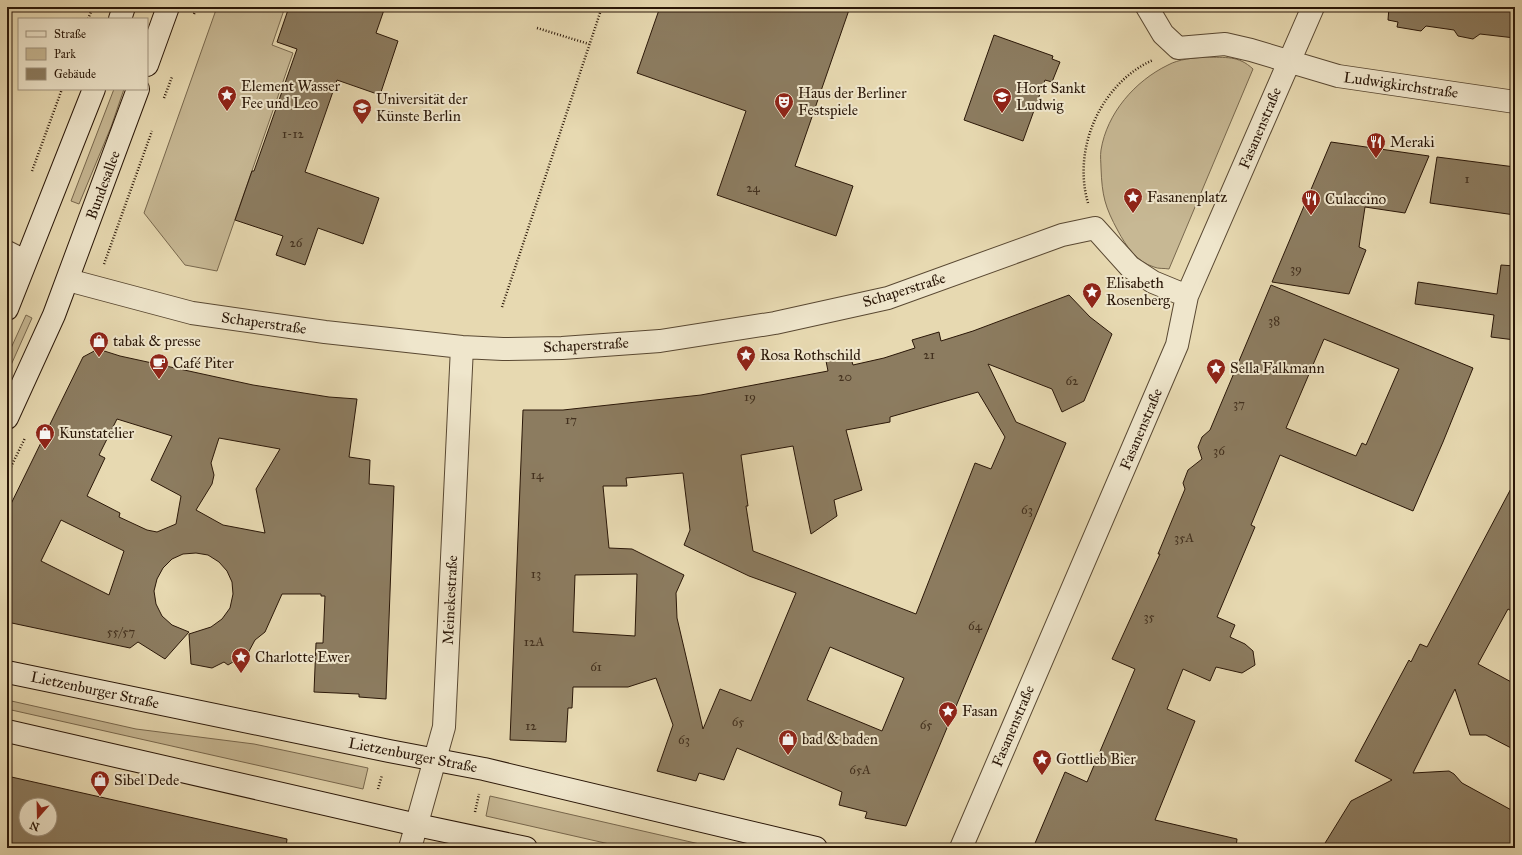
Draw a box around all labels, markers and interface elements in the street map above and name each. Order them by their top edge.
legend [18,18,148,90]
text: Straße [54,27,86,41]
text: Park [54,47,76,61]
text: Gebäude [54,67,96,81]
street label: Ludwigkirchstraße [1343,68,1459,102]
place label: Element Wasser Fee und Leo [241,77,340,112]
place label: Hort Sankt Ludwig [1016,79,1087,114]
place icon: Element Wasser Fee und Leo [216,84,238,112]
place label: Haus der Berliner Festspiele [798,84,907,119]
street label: Fasanenstraße [1235,85,1285,171]
school or university icon: Hort Sankt Ludwig [991,86,1013,114]
place label: Universität der Künste Berlin [376,90,468,125]
theatre icon: Haus der Berliner Festspiele [773,91,795,119]
school or university icon: Universität der Künste Berlin [351,97,373,125]
house number: 1-12 [282,126,305,142]
restaurant icon: Meraki [1365,131,1387,159]
place label: Meraki [1390,133,1435,151]
street label: Bundesallee [82,148,124,222]
house number: 1 [1464,171,1470,187]
house number: 24 [746,180,761,196]
place icon: Fasanenplatz [1122,186,1144,214]
place label: Fasanenplatz [1147,188,1227,206]
restaurant icon: Culaccino [1300,188,1322,216]
place label: Culaccino [1325,190,1387,208]
house number: 26 [289,235,303,251]
house number: 39 [1290,261,1302,277]
street label: Schaperstraße [860,269,948,311]
place label: Elisabeth Rosenberg [1106,274,1171,309]
place icon: Elisabeth Rosenberg [1081,281,1103,309]
street label: Schaperstraße [220,308,308,338]
house number: 38 [1268,313,1280,329]
shop icon: tabak & presse [88,330,110,358]
place label: tabak & presse [113,332,201,350]
street label: Schaperstraße [543,334,629,356]
place icon: Rosa Rothschild [735,344,757,372]
place label: Rosa Rothschild [760,346,861,364]
house number: 21 [923,347,935,363]
cafe icon: Café Piter [148,352,170,380]
place label: Café Piter [173,354,234,372]
place icon: Sella Falkmann [1205,357,1227,385]
place label: Sella Falkmann [1230,359,1325,377]
house number: 20 [838,369,852,385]
house number: 62 [1065,373,1079,389]
street label: Fasanenstraße [1116,386,1166,472]
house number: 19 [744,389,756,405]
house number: 37 [1233,396,1245,412]
house number: 17 [565,412,577,428]
shop icon: Kunstatelier [34,422,56,450]
place label: Kunstatelier [59,424,135,442]
house number: 36 [1213,443,1225,459]
house number: 14 [531,467,544,483]
house number: 63 [1021,502,1033,518]
house number: 35A [1174,530,1194,546]
street label: Meinekestraße [439,555,461,645]
house number: 13 [531,566,541,582]
house number: 35 [1143,609,1155,625]
house number: 64 [968,618,983,634]
house number: 55/57 [107,624,135,640]
house number: 12A [524,634,544,650]
place icon: Charlotte Ewer [230,646,252,674]
place label: Charlotte Ewer [255,648,350,666]
house number: 61 [590,659,602,675]
street label: Lietzenburger Straße [29,668,161,712]
street label: Fasanenstraße [988,683,1038,769]
place icon: Fasan [937,700,959,728]
place label: Fasan [962,702,998,720]
house number: 65 [732,714,744,730]
house number: 65 [920,717,932,733]
house number: 12 [525,718,537,734]
shop icon: bad & baden [777,728,799,756]
place label: bad & baden [802,730,878,748]
house number: 63 [678,732,690,748]
street label: Lietzenburger Straße [347,734,479,776]
place icon: Gottlieb Bier [1031,748,1053,776]
place label: Gottlieb Bier [1056,750,1136,768]
house number: 65A [849,762,871,778]
shop icon: Sibel Dede [89,769,111,797]
place label: Sibel Dede [114,771,179,789]
north arrow [18,797,58,837]
text: N [28,818,41,834]

